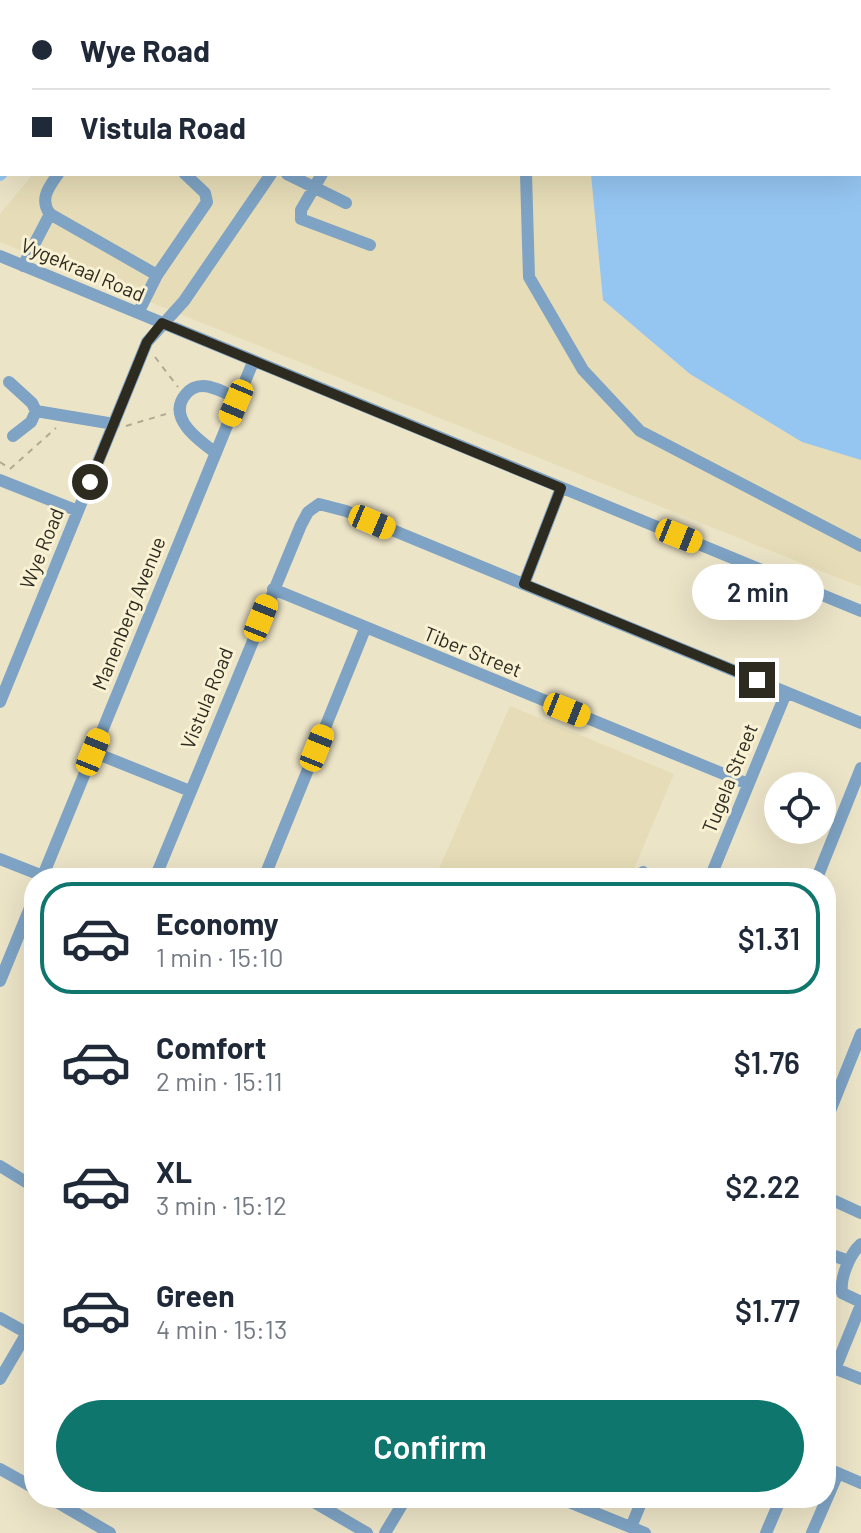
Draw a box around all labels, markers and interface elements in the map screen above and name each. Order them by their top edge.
text: Wye Road [80,32,210,68]
text: Vistula Road [80,109,246,145]
street label: Vygekraal Road [17,232,149,306]
car [216,376,256,430]
route start [72,464,108,500]
car [345,502,399,542]
street label: Wye Road [14,504,68,592]
car [652,516,706,556]
street label: Manenberg Avenue [86,533,170,693]
callout: 2 min [691,564,823,620]
text: 2 min [727,576,789,607]
car [241,591,281,645]
street label: Tiber Street [421,620,525,682]
street label: Vistula Road [175,644,237,752]
route end [739,662,775,698]
car [540,690,594,730]
street label: Tugela Street [696,720,762,836]
car [297,721,337,775]
car [73,725,113,779]
map controls [764,772,836,844]
button: locate [764,772,836,844]
icon: car [60,902,132,974]
text: Economy [156,905,279,941]
text: $1.31 [738,920,800,956]
text: 1 min · 15:10 [156,941,283,972]
icon: car [60,1026,132,1098]
text: Comfort [156,1029,266,1065]
text: $1.76 [734,1044,800,1080]
text: 2 min · 15:11 [156,1065,283,1096]
icon: car [60,1150,132,1222]
text: XL [156,1153,192,1189]
text: $2.22 [725,1168,800,1204]
text: 3 min · 15:12 [156,1189,287,1220]
icon: car [60,1274,132,1346]
text: Green [156,1277,235,1313]
text: $1.77 [735,1292,800,1328]
text: 4 min · 15:13 [156,1313,287,1344]
button: Confirm [56,1400,804,1492]

